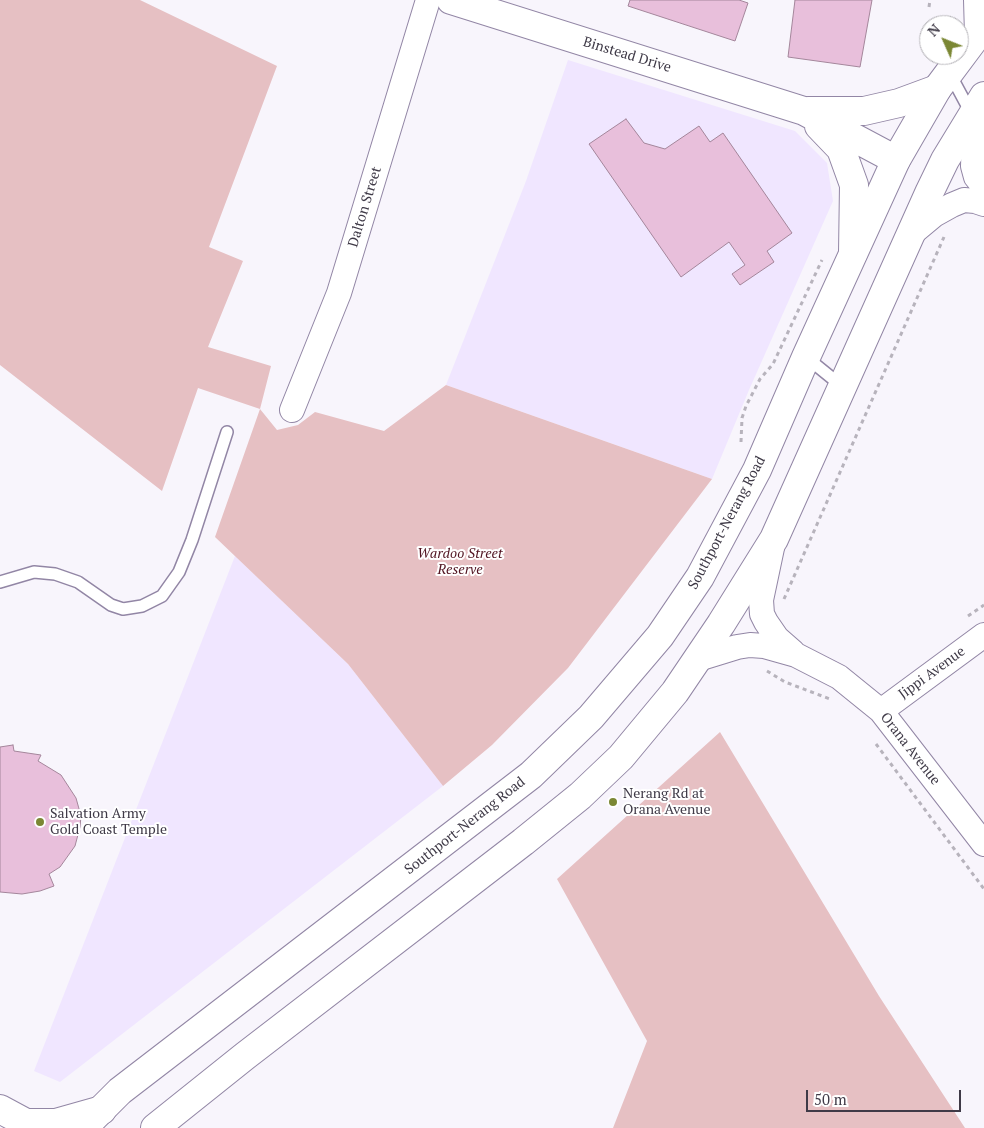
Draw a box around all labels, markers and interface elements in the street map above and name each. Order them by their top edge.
north arrow [919,15,969,65]
text: N [923,20,944,40]
street label: Binstead Drive [581,34,673,76]
street label: Dalton Street [345,165,385,249]
street label: Southport-Nerang Road [685,454,769,592]
park label: Wardoo Street Reserve [417,546,503,578]
street label: Jippi Avenue [895,643,969,703]
street label: Orana Avenue [876,709,944,789]
street label: Southport-Nerang Road [401,774,529,878]
place label: Nerang Rd at Orana Avenue [623,786,710,819]
marker: Nerang Rd at Orana Avenue [607,796,619,808]
place label: Salvation Army Gold Coast Temple [50,806,167,839]
marker: Salvation Army Gold Coast Temple [34,816,46,828]
scale bar [809,1080,964,1112]
text: 50 m [814,1089,847,1109]

